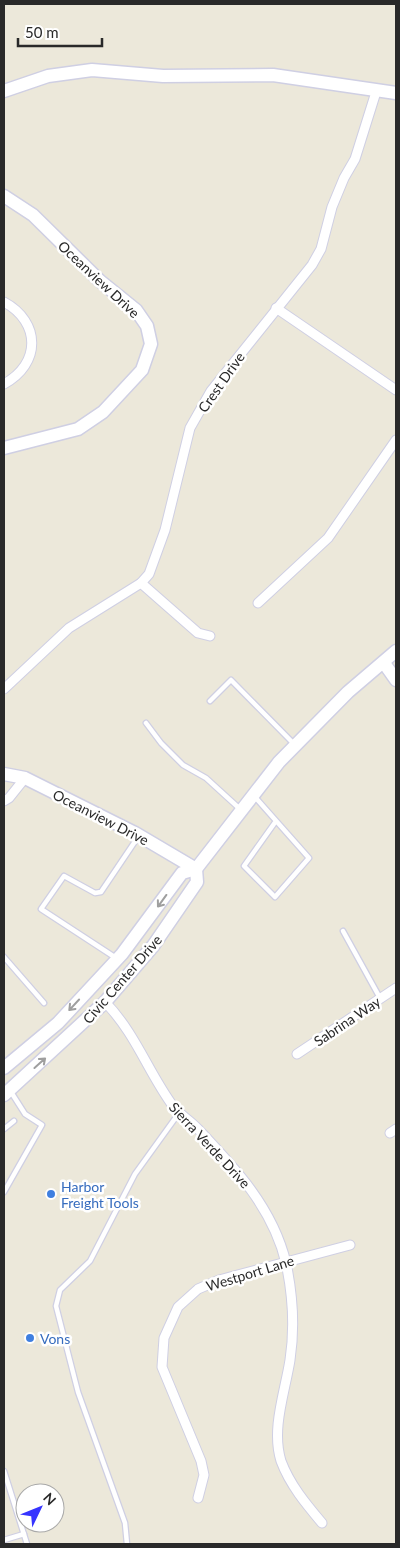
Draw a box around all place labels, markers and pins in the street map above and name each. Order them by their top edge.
place label: Harbor Freight Tools [61,1178,139,1211]
marker: Harbor Freight Tools [45,1188,57,1200]
place label: Vons [40,1330,70,1347]
marker: Vons [24,1332,36,1344]

